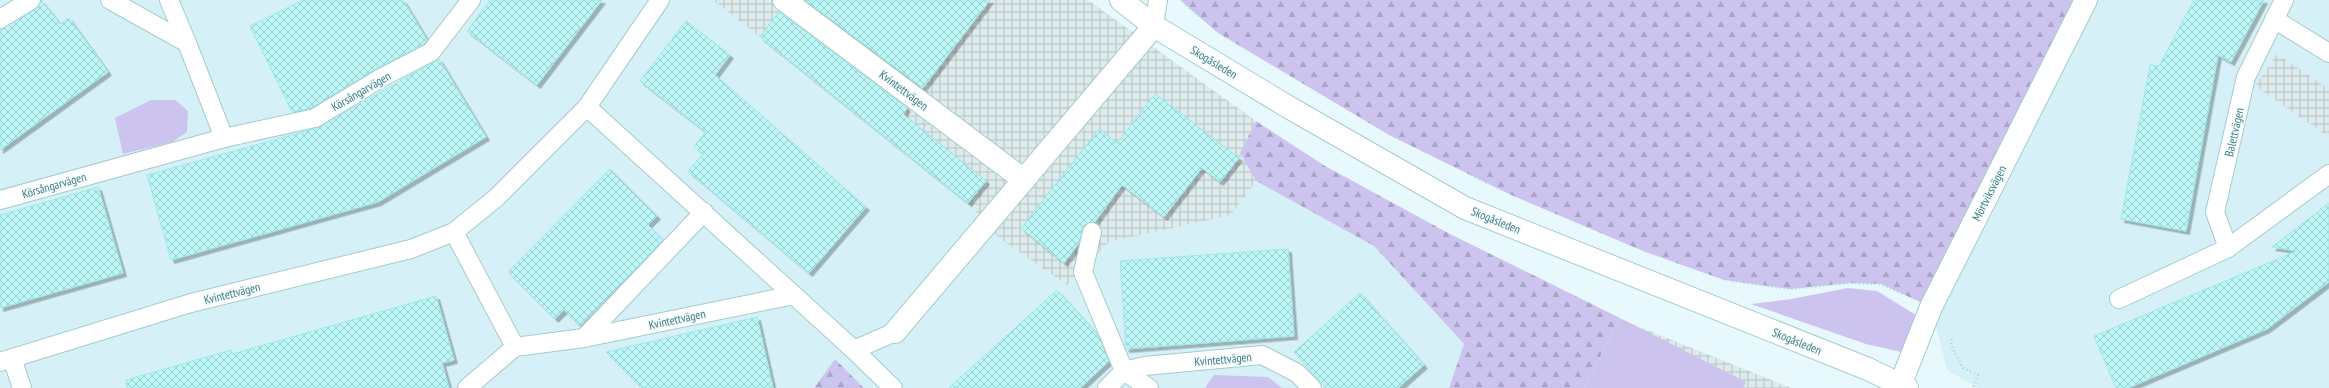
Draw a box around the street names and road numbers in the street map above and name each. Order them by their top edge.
street label: Skogåsleden [1188,42,1240,82]
street label: Kvintettvägen [877,67,931,113]
street label: Körsångarvägen [329,68,393,114]
street label: Balettvägen [2221,106,2247,158]
street label: Mörtviksvägen [1969,163,2009,223]
street label: Körsångarvägen [20,169,88,201]
street label: Skogåsleden [1469,203,1523,237]
street label: Kvintettvägen [202,279,262,307]
street label: Kvintettvägen [647,306,707,332]
street label: Skogåsleden [1770,324,1824,358]
street label: Kvintettvägen [1194,349,1252,369]

